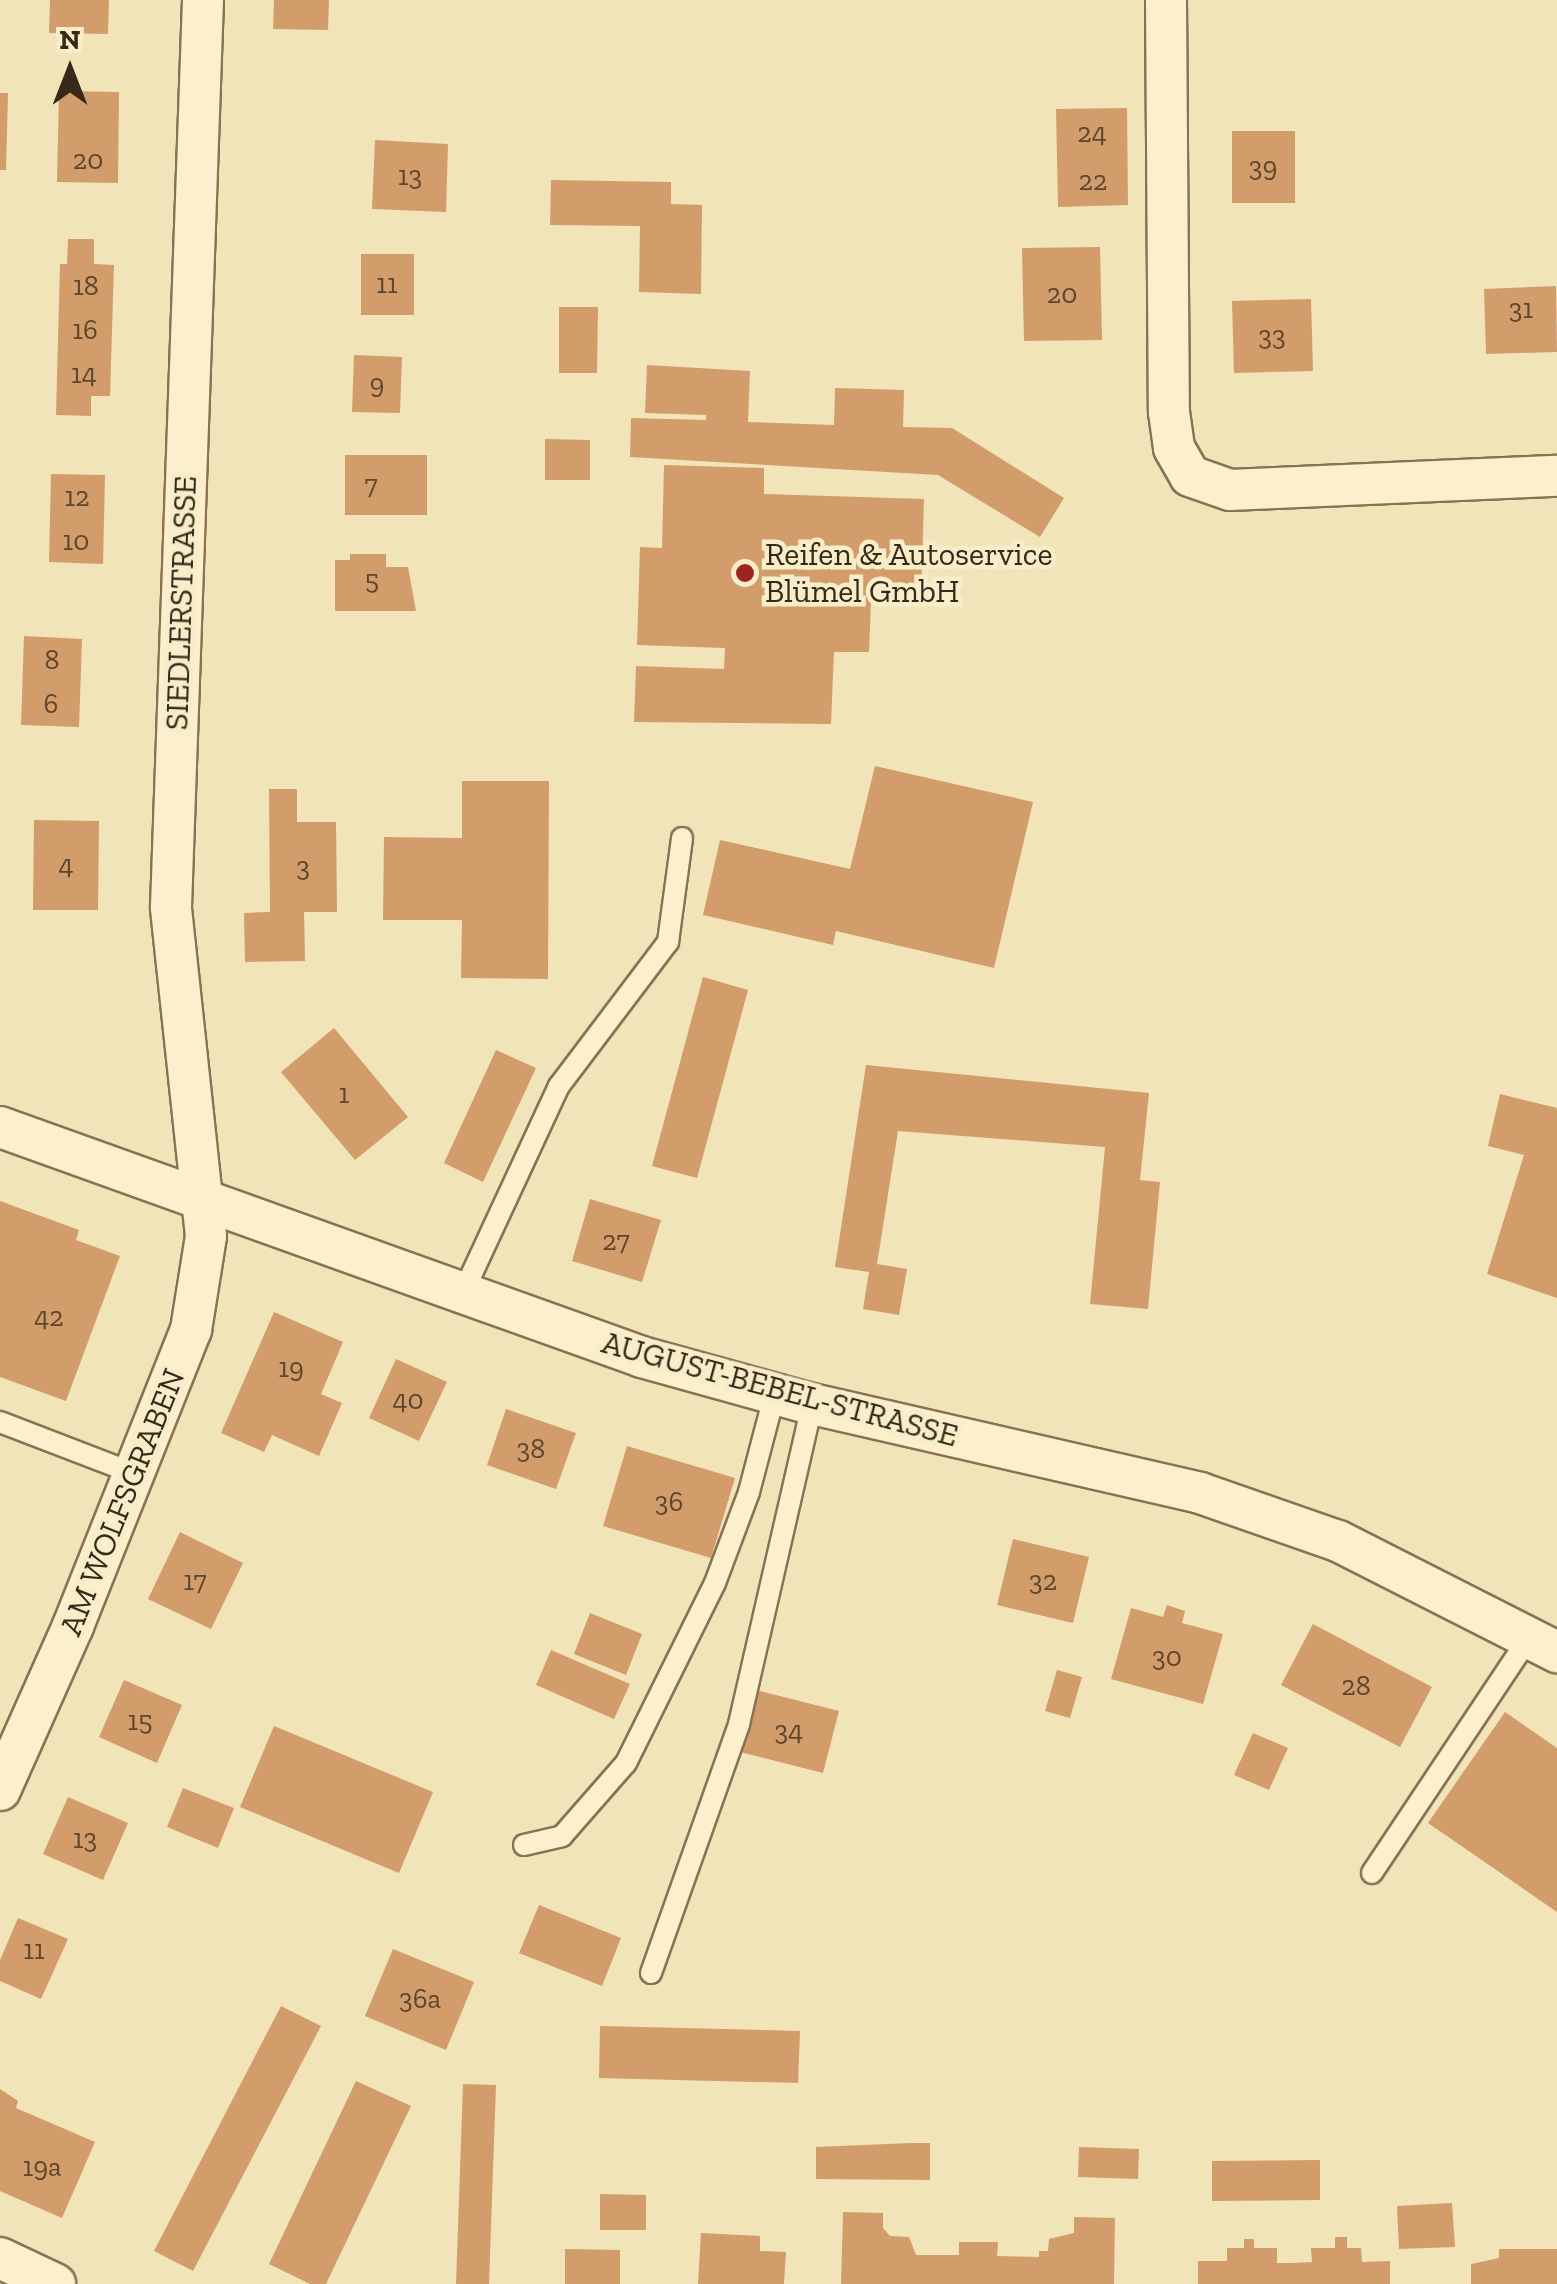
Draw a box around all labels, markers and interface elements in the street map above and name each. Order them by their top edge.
north arrow [20,20,120,120]
text: N [59,23,81,56]
house number: 24 [1077,116,1107,150]
house number: 20 [73,143,103,177]
house number: 39 [1249,150,1277,184]
house number: 13 [398,159,422,193]
house number: 22 [1079,164,1107,198]
house number: 11 [376,267,398,301]
house number: 18 [73,269,99,303]
house number: 20 [1047,277,1077,311]
house number: 31 [1509,292,1533,326]
house number: 16 [72,313,98,347]
house number: 33 [1258,319,1286,353]
house number: 14 [71,357,97,391]
house number: 9 [370,367,384,401]
house number: 7 [364,468,378,502]
street label: SIEDLERSTRASSE [157,475,205,731]
house number: 12 [64,480,90,514]
house number: 10 [63,524,89,558]
place label: Reifen & Autoservice Blümel GmbH [765,536,1054,611]
marker: Reifen & Autoservice Blümel GmbH [734,562,756,584]
house number: 5 [365,563,379,597]
house number: 8 [44,643,60,677]
house number: 6 [44,687,58,721]
house number: 4 [58,848,74,882]
house number: 3 [296,850,310,884]
house number: 1 [339,1077,349,1111]
house number: 27 [602,1224,630,1258]
house number: 42 [34,1300,64,1334]
street label: AUGUST-BEBEL-STRASSE [598,1323,962,1455]
house number: 19 [278,1351,304,1385]
street label: AM WOLFSGRABEN [51,1363,193,1641]
house number: 40 [392,1383,424,1417]
house number: 38 [517,1432,545,1466]
house number: 36 [655,1485,683,1519]
house number: 17 [183,1564,207,1598]
house number: 32 [1029,1564,1057,1598]
house number: 30 [1152,1640,1182,1674]
house number: 28 [1341,1669,1371,1703]
house number: 15 [127,1704,153,1738]
house number: 34 [775,1714,803,1748]
house number: 13 [73,1822,97,1856]
house number: 11 [23,1933,45,1967]
house number: 36a [399,1982,441,2016]
house number: 19a [22,2150,62,2184]

